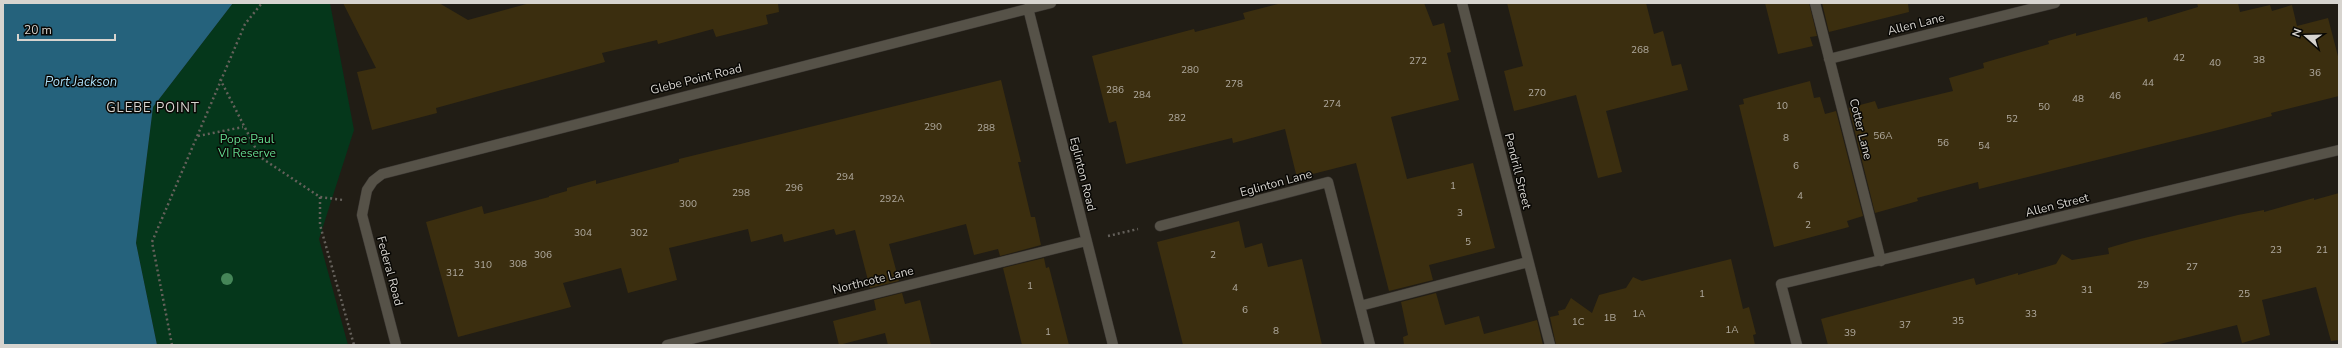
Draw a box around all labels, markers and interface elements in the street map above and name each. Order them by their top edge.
street label: Allen Lane [1886,9,1946,39]
scale bar [18,16,115,42]
north arrow [2286,16,2326,56]
text: 20 m [24,22,52,38]
text: N [2289,26,2306,39]
house number: 268 [1631,43,1649,57]
house number: 42 [2173,51,2185,65]
house number: 38 [2253,53,2265,67]
house number: 272 [1409,54,1427,68]
house number: 40 [2209,56,2221,70]
street label: Glebe Point Road [649,60,743,98]
house number: 280 [1181,63,1199,77]
house number: 36 [2309,66,2321,80]
water label: Port Jackson [45,73,117,91]
house number: 44 [2142,76,2154,90]
house number: 278 [1225,77,1243,91]
house number: 286 [1106,83,1124,97]
house number: 270 [1528,86,1546,100]
house number: 284 [1133,88,1151,102]
house number: 46 [2109,89,2121,103]
house number: 48 [2072,92,2084,106]
house number: 274 [1323,97,1341,111]
street label: Cotter Lane [1846,97,1876,161]
district label: GLEBE POINT [106,99,200,117]
house number: 10 [1776,99,1788,113]
house number: 50 [2038,100,2050,114]
house number: 282 [1168,111,1186,125]
house number: 52 [2006,112,2018,126]
house number: 290 [924,120,942,134]
house number: 288 [977,121,995,135]
house number: 56A [1873,129,1893,143]
park label: Pope Paul VI Reserve [217,131,276,161]
street label: Pendrill Street [1501,131,1535,211]
house number: 8 [1783,131,1789,145]
street label: Eglinton Road [1066,135,1100,213]
house number: 56 [1937,136,1949,150]
house number: 54 [1978,139,1990,153]
house number: 6 [1793,159,1799,173]
street label: Eglinton Lane [1238,166,1314,200]
house number: 294 [836,170,854,184]
house number: 1 [1450,179,1456,193]
house number: 296 [785,181,803,195]
house number: 298 [732,186,750,200]
house number: 4 [1797,189,1803,203]
street label: Allen Street [2024,189,2091,221]
house number: 292A [879,192,905,206]
house number: 300 [679,197,697,211]
house number: 3 [1457,206,1463,220]
house number: 2 [1805,218,1811,232]
house number: 304 [574,226,592,240]
house number: 302 [630,226,648,240]
street label: Federal Road [373,235,407,307]
house number: 5 [1465,235,1471,249]
house number: 23 [2270,243,2282,257]
house number: 21 [2316,243,2328,257]
house number: 306 [534,248,552,262]
house number: 2 [1210,248,1216,262]
house number: 308 [509,257,527,271]
house number: 310 [474,258,492,272]
house number: 27 [2186,260,2198,274]
street label: Northcote Lane [831,262,915,298]
house number: 312 [446,266,464,280]
house number: 29 [2137,278,2149,292]
house number: 1 [1027,279,1033,293]
house number: 4 [1232,281,1238,295]
house number: 31 [2081,283,2093,297]
house number: 1 [1699,287,1705,301]
house number: 25 [2238,287,2250,301]
house number: 6 [1242,303,1248,317]
house number: 1A [1632,307,1646,321]
house number: 33 [2025,307,2037,321]
house number: 1B [1604,311,1617,325]
house number: 35 [1952,314,1964,328]
house number: 1C [1572,315,1585,329]
house number: 37 [1899,318,1911,332]
house number: 1A [1725,323,1739,337]
house number: 8 [1273,324,1279,338]
house number: 1 [1045,325,1051,339]
house number: 39 [1844,326,1856,340]

